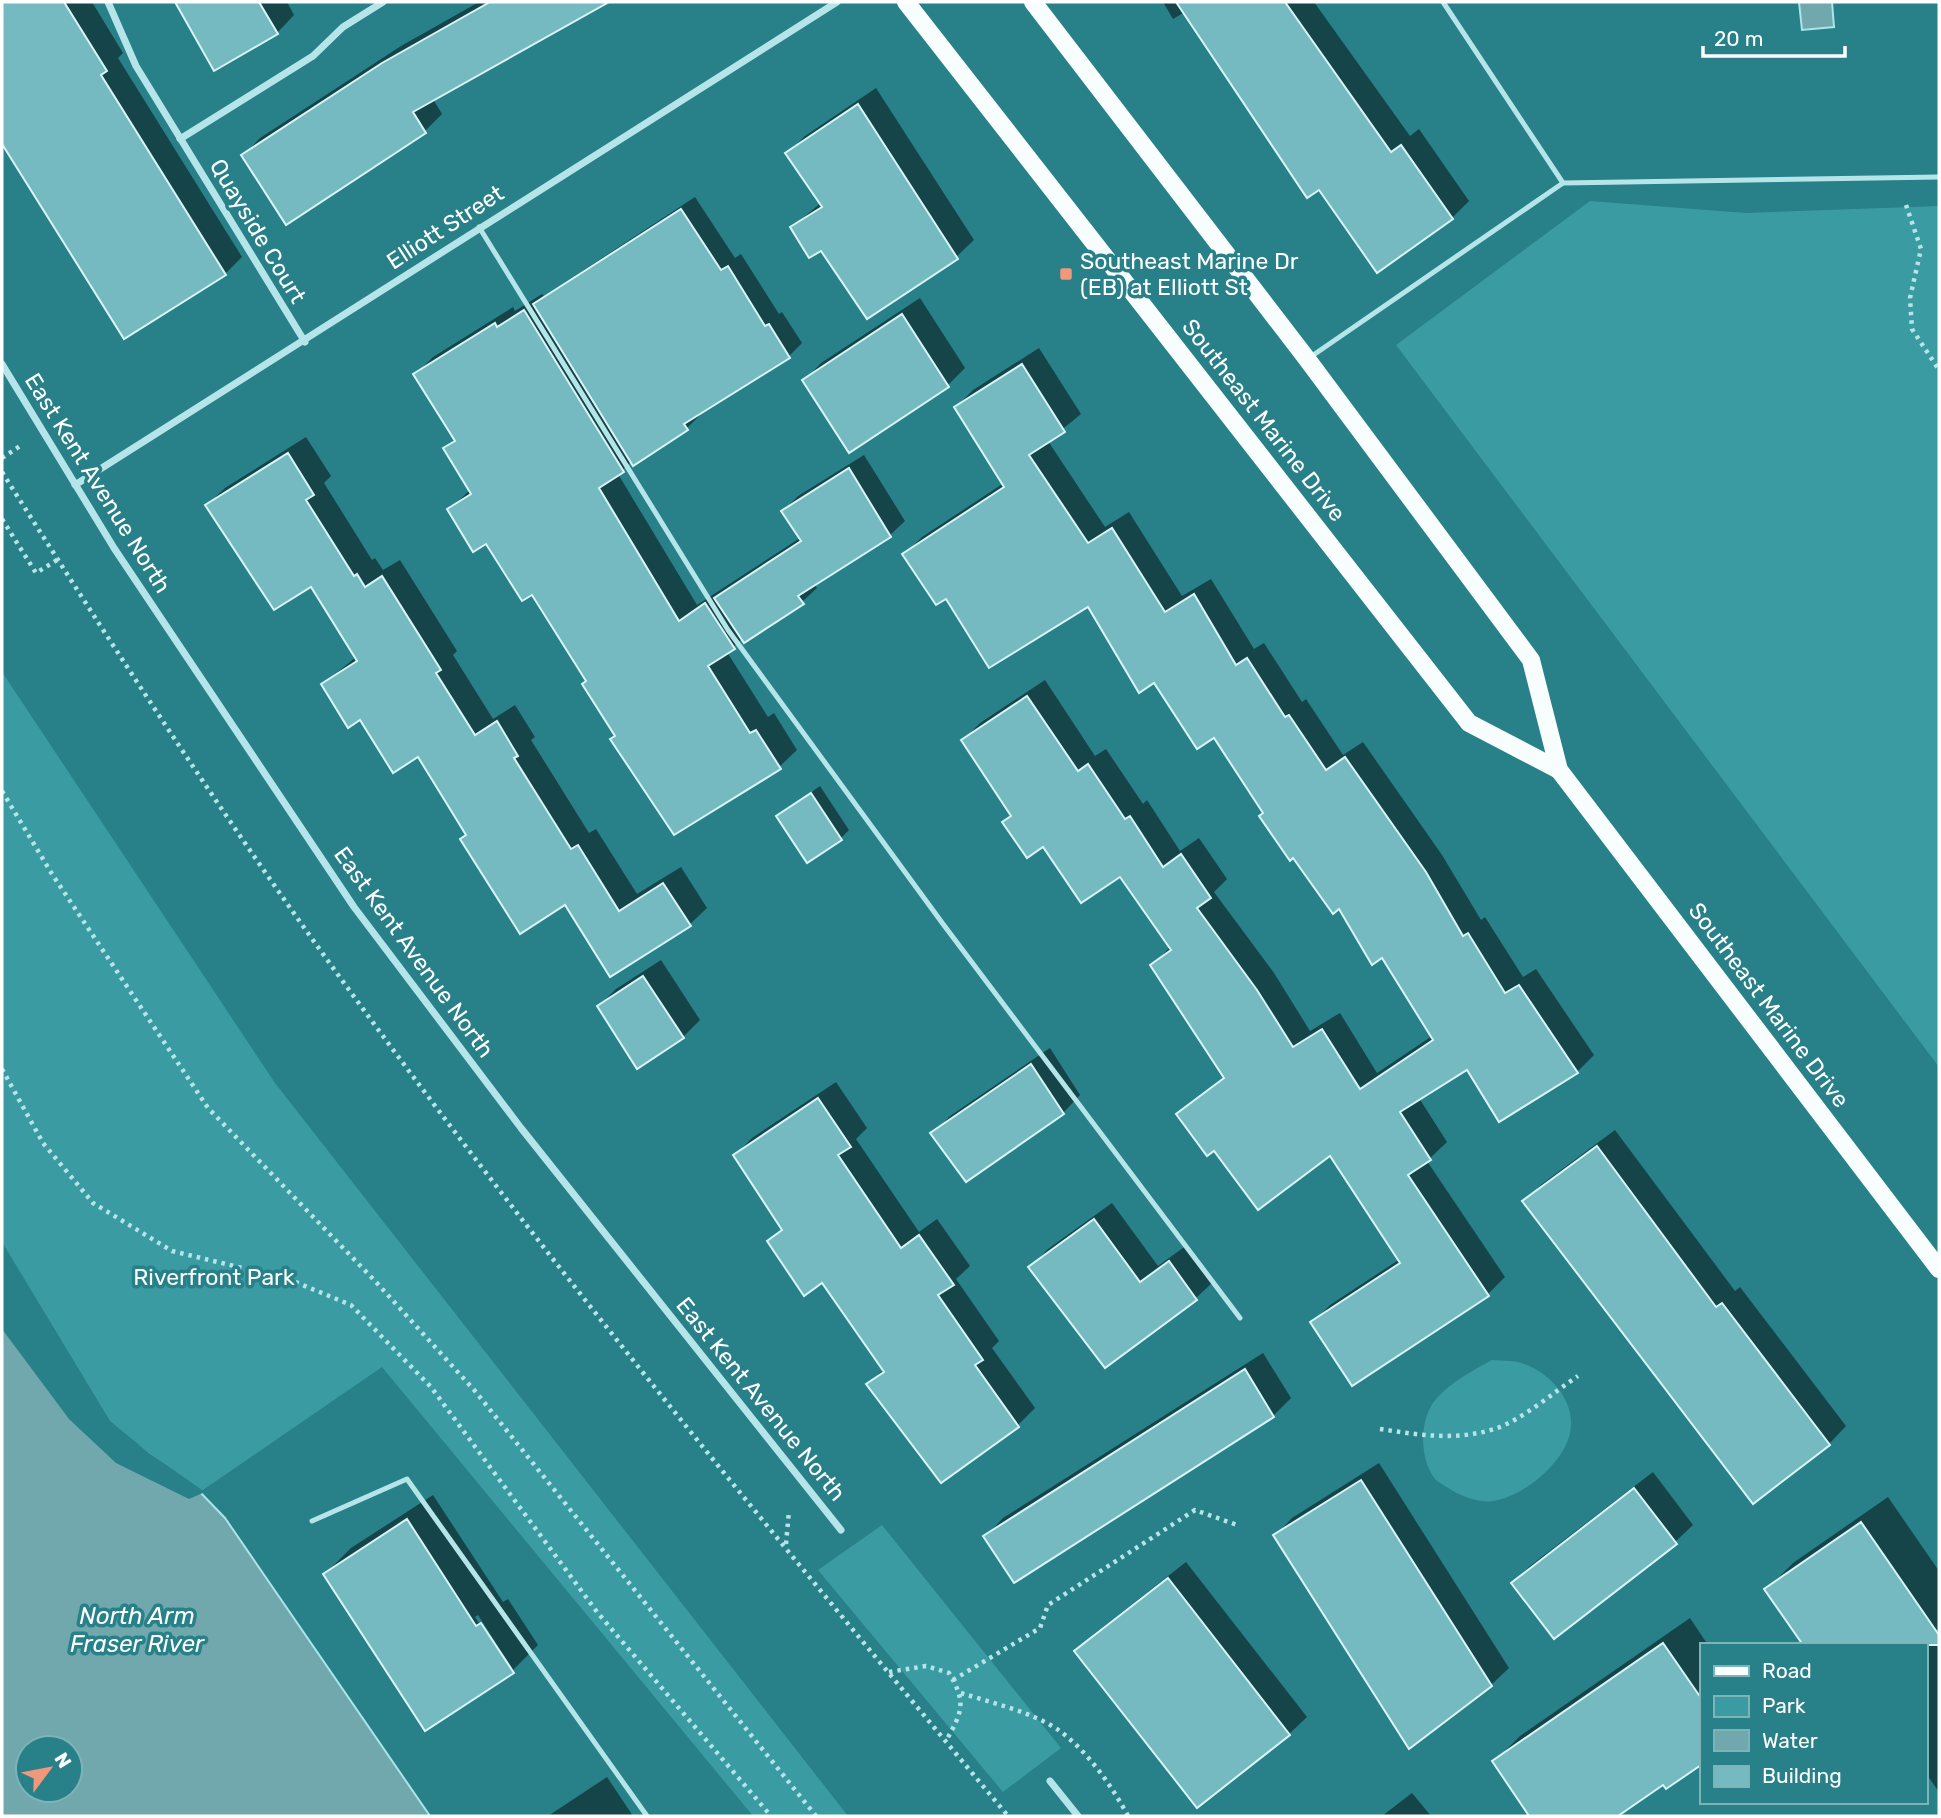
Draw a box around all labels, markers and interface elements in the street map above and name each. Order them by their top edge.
scale bar [1703,14,1845,58]
text: 20 m [1714,26,1763,51]
street label: Quayside Court [204,154,312,308]
street label: Elliott Street [381,179,509,275]
place label: Southeast Marine Dr (EB) at Elliott St [1080,247,1299,301]
marker: Southeast Marine Dr (EB) at Elliott St [1058,266,1074,282]
street label: Southeast Marine Drive [1176,313,1352,527]
street label: East Kent Avenue North [19,368,177,598]
street label: East Kent Avenue North [328,841,500,1063]
street label: Southeast Marine Drive [1683,897,1855,1113]
park label: Riverfront Park [133,1263,295,1291]
street label: East Kent Avenue North [670,1292,852,1506]
water label: North Arm Fraser River [70,1602,205,1658]
legend [1700,1643,1927,1804]
text: Road [1762,1658,1812,1683]
text: Park [1762,1693,1806,1718]
text: Water [1762,1728,1818,1753]
north arrow [14,1734,84,1804]
text: N [50,1748,76,1772]
text: Building [1762,1763,1842,1788]

